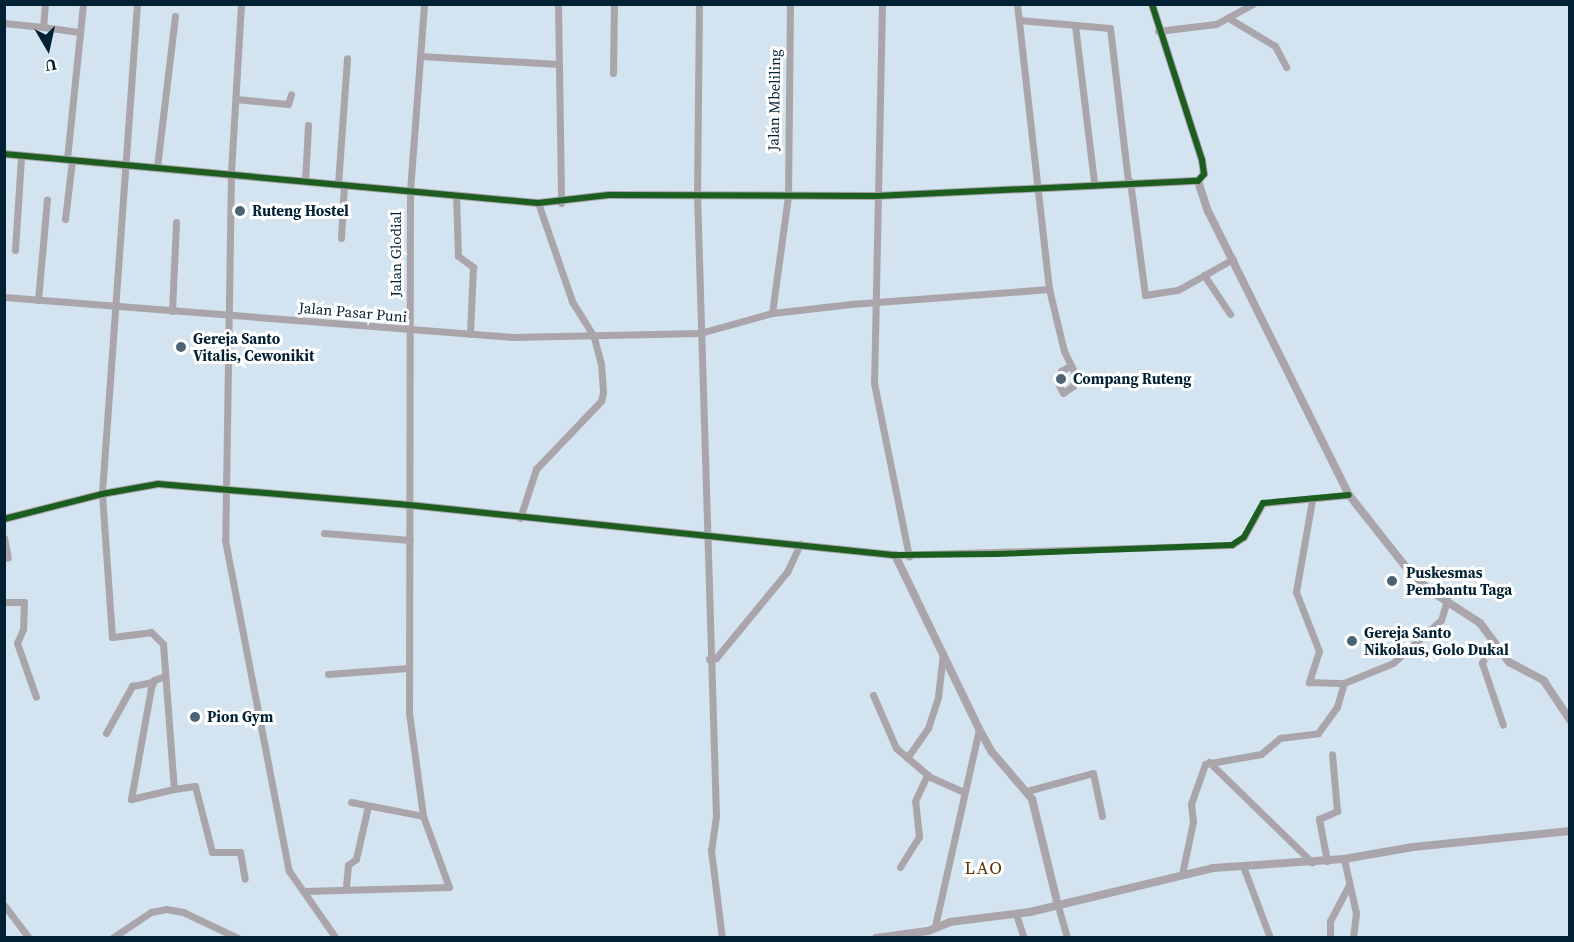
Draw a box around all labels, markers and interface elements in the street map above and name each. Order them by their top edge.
north arrow [18,18,78,78]
street label: Jalan Mbeliling [764,49,784,151]
text: U [43,54,58,78]
place label: Ruteng Hostel [252,202,349,220]
marker: Ruteng Hostel [233,204,247,218]
street label: Jalan Glodial [387,211,405,297]
street label: Jalan Pasar Puni [298,298,408,326]
place label: Gereja Santo Vitalis, Cewonikit [193,329,314,364]
marker: Gereja Santo Vitalis, Cewonikit [174,340,188,354]
place label: Compang Ruteng [1073,370,1191,388]
marker: Compang Ruteng [1054,372,1068,386]
place label: Puskesmas Pembantu Taga [1406,563,1512,598]
marker: Puskesmas Pembantu Taga [1383,572,1401,590]
place label: Gereja Santo Nikolaus, Golo Dukal [1364,623,1509,658]
marker: Gereja Santo Nikolaus, Golo Dukal [1345,634,1359,648]
place label: Pion Gym [207,708,273,726]
marker: Pion Gym [188,710,202,724]
district label: LAO [964,857,1004,879]

